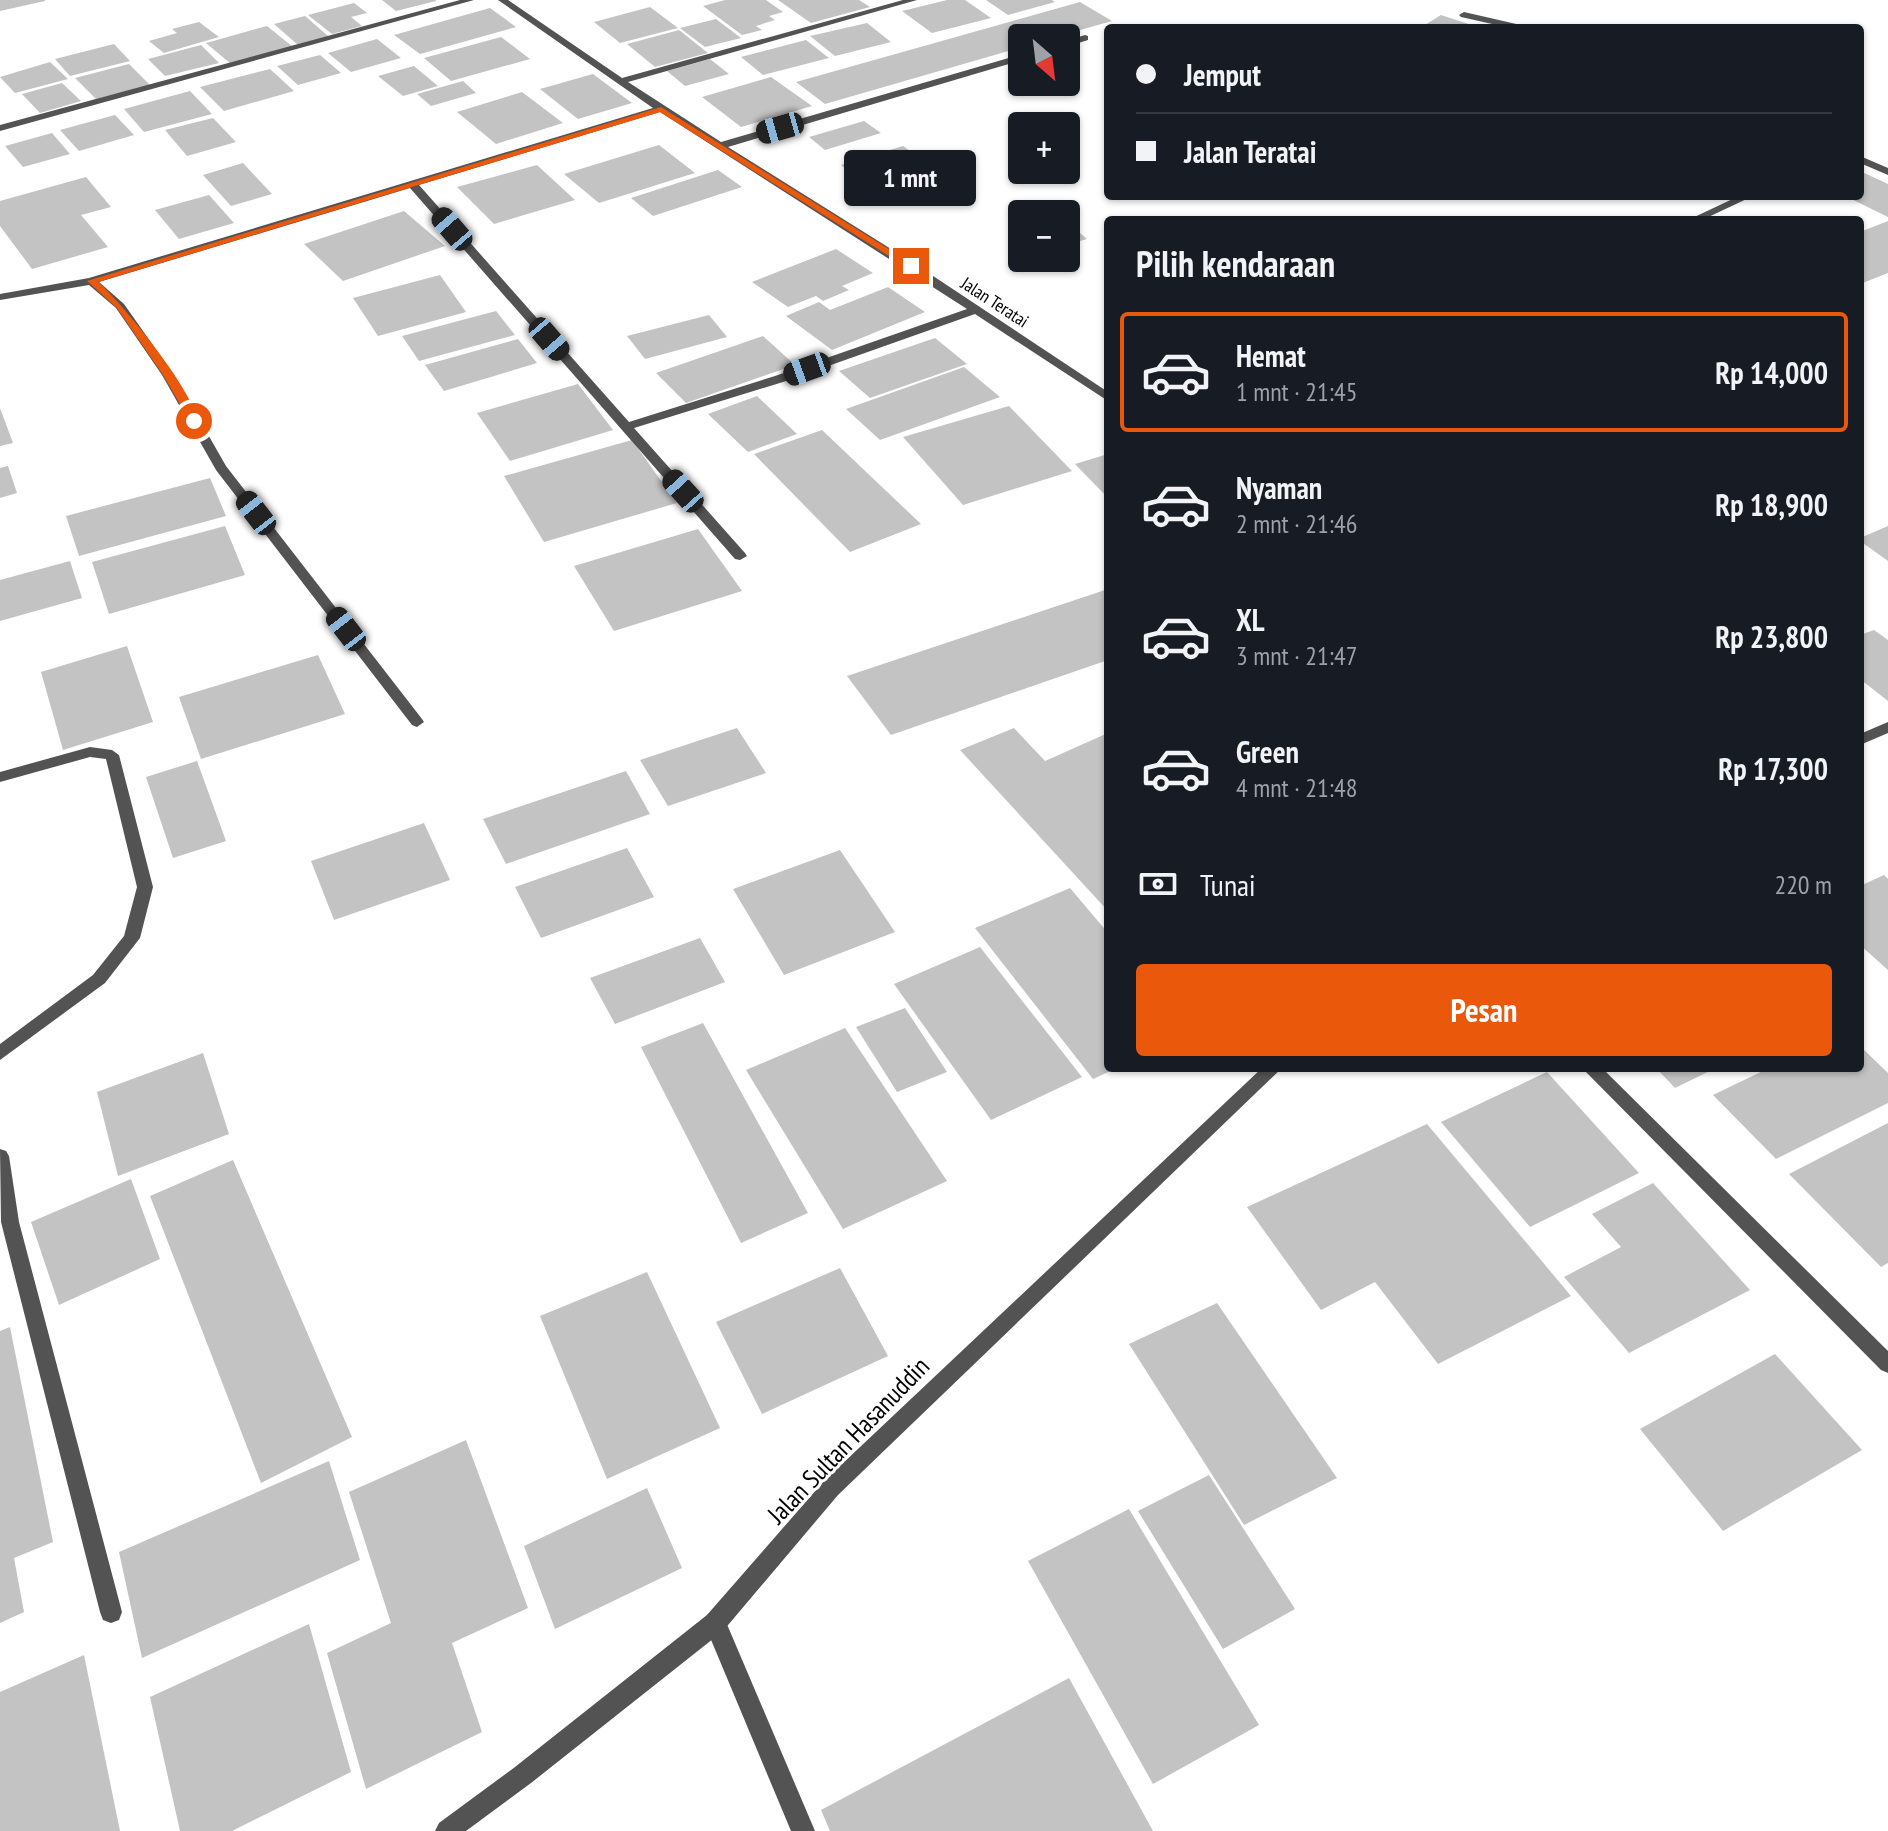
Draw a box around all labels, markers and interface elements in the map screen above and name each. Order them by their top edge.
north arrow [1008,24,1080,96]
map controls [1008,24,1080,272]
text: Jemput [1184,55,1261,94]
car [754,110,806,146]
button: + [1008,112,1080,184]
text: Jalan Teratai [1184,132,1316,171]
callout: 1 mnt [845,150,977,206]
text: 1 mnt [883,161,937,194]
button: − [1008,200,1080,272]
car [427,203,477,255]
text: Pilih kendaraan [1136,240,1335,287]
route end [893,248,929,284]
street label: Jalan Teratai [956,271,1033,332]
car [524,313,574,365]
icon: car [1140,336,1212,408]
text: Hemat [1236,336,1306,375]
car [780,350,834,388]
text: Rp 14,000 [1715,353,1828,392]
text: 1 mnt · 21:45 [1236,375,1357,408]
route start [176,403,212,439]
car [658,465,708,517]
icon: car [1140,468,1212,540]
text: Nyaman [1236,468,1322,507]
text: Rp 18,900 [1715,485,1828,524]
car [232,487,280,539]
text: 2 mnt · 21:46 [1236,507,1357,540]
icon: car [1140,600,1212,672]
text: XL [1236,600,1265,639]
car [322,603,370,655]
text: Rp 23,800 [1715,617,1828,656]
text: 3 mnt · 21:47 [1236,639,1357,672]
icon: car [1140,732,1212,804]
text: Green [1236,732,1299,771]
text: Rp 17,300 [1718,749,1828,788]
text: 4 mnt · 21:48 [1236,771,1357,804]
icon: cash [1136,862,1180,906]
text: Tunai [1200,865,1256,904]
text: 220 m [1774,868,1832,901]
button: Pesan [1136,964,1832,1056]
street label: Jalan Sultan Hasanuddin [759,1350,936,1531]

